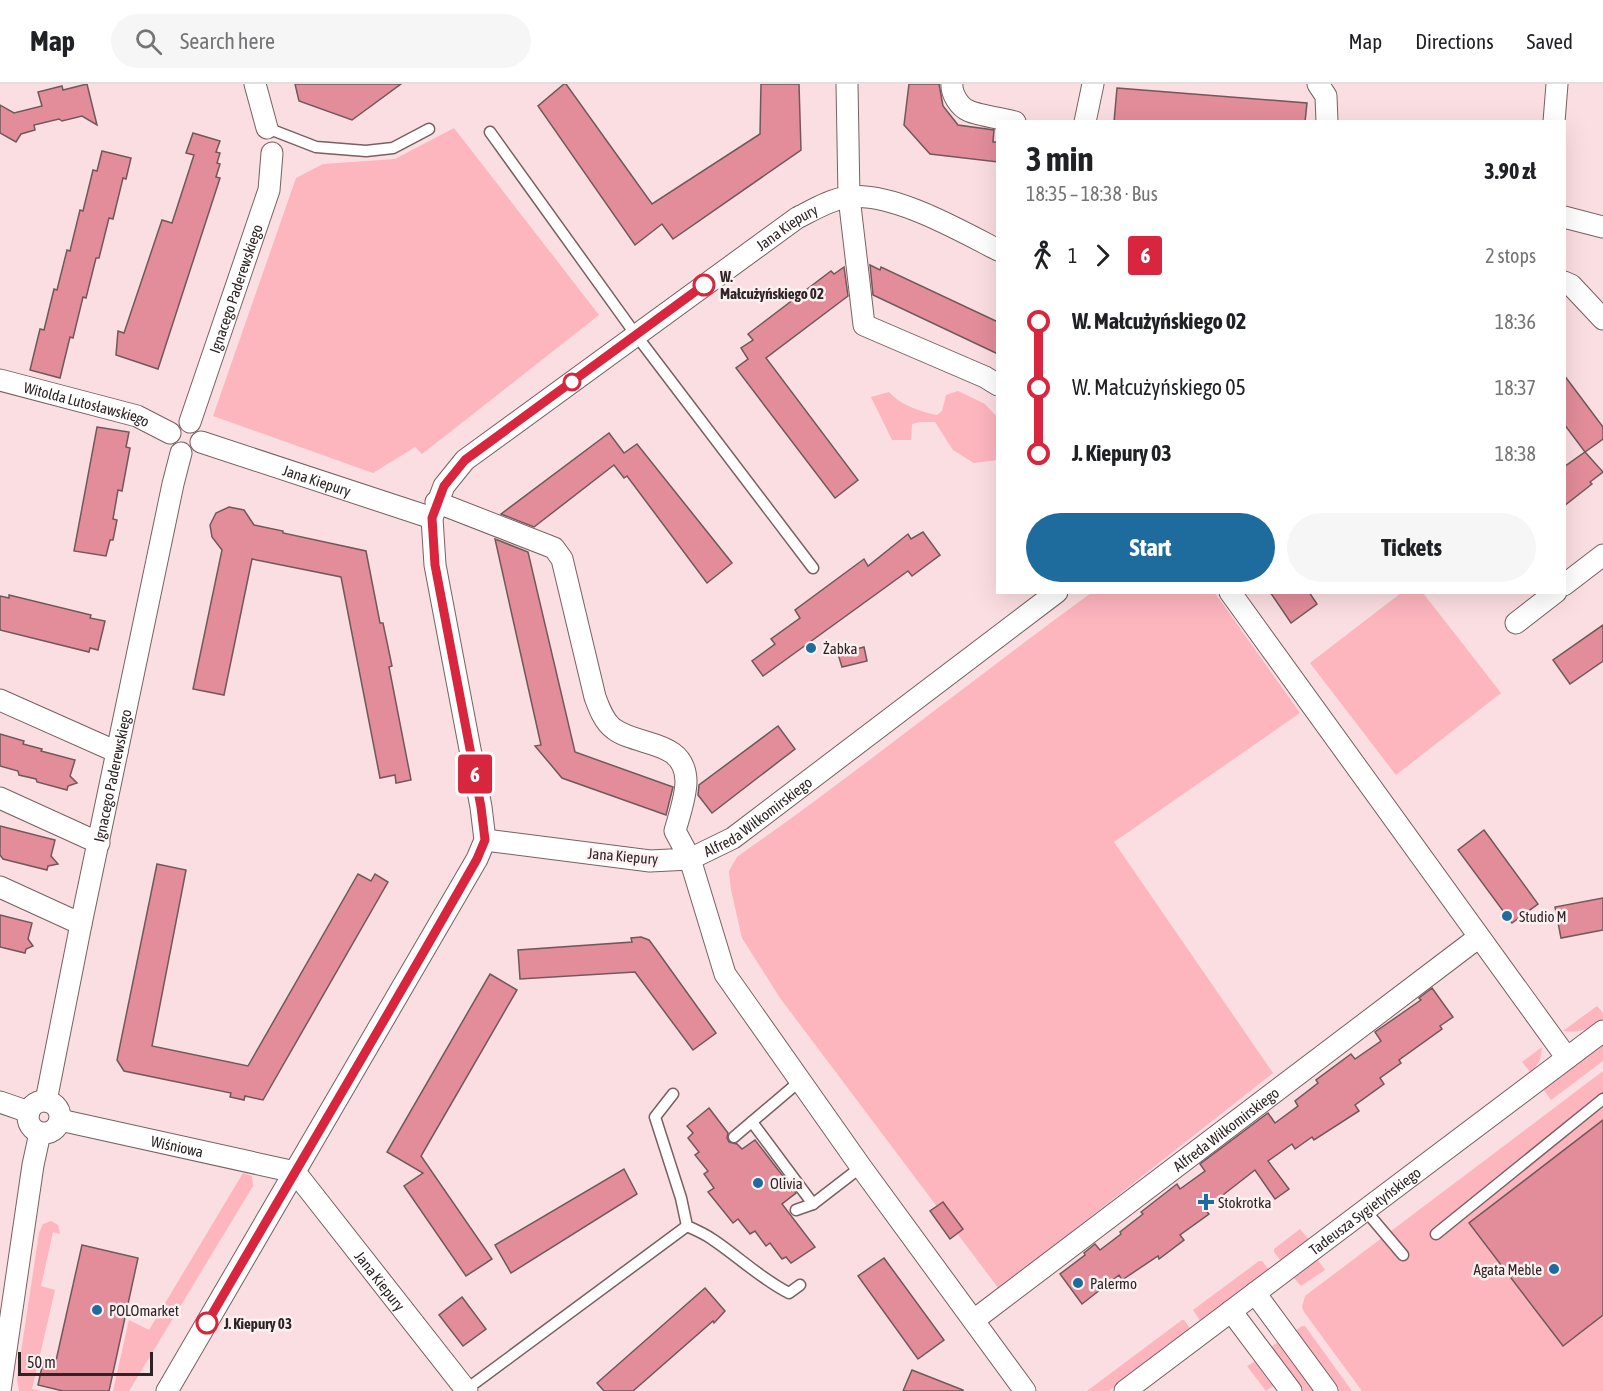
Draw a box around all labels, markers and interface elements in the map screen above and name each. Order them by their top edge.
search box [111,14,531,68]
text: Map [30,25,75,57]
icon: search [132,25,165,58]
text: Search here [180,28,275,54]
text: Map [1348,29,1382,53]
text: Directions [1415,29,1494,53]
text: Saved [1527,29,1573,53]
text: 3 min [1026,140,1093,178]
text: 3.90 zł [1484,158,1536,184]
text: 18:35 – 18:38 · Bus [1026,182,1158,205]
street label: Jana Kiepury [753,200,820,254]
street label: Ignacego Paderewskiego [206,222,265,355]
icon: walk [1026,239,1059,272]
icon: forward [1086,239,1119,272]
text: 6 [1140,243,1150,267]
text: 1 [1068,244,1077,267]
text: 2 stops [1485,244,1536,267]
place label: W. Małcużyńskiego 02 [719,268,824,302]
marker: W. Małcużyńskiego 02 [693,274,715,296]
text: W. Małcużyńskiego 02 [1072,308,1246,334]
text: 18:36 [1495,310,1536,333]
unlabelled marker [563,373,581,391]
text: W. Małcużyńskiego 05 [1072,374,1246,400]
text: 18:37 [1495,376,1536,399]
street label: Witolda Lutosławskiego [22,378,153,430]
text: J. Kiepury 03 [1072,440,1172,466]
text: 18:38 [1495,442,1536,465]
street label: Jana Kiepury [281,461,353,499]
button: Start [1026,513,1275,582]
button: Tickets [1287,513,1536,582]
place label: Żabka [823,640,857,657]
marker: Żabka [804,641,818,655]
street label: Ignacego Paderewskiego [90,708,134,844]
line badge: 6 [456,754,494,794]
text: 6 [470,762,480,786]
street label: Alfreda Wiłkomirskiego [701,773,815,860]
street label: Jana Kiepury [587,844,659,868]
place label: Studio M [1519,908,1567,925]
marker: Studio M [1500,909,1514,923]
street label: Alfreda Wiłkomirskiego [1170,1084,1282,1175]
street label: Wiśniowa [149,1132,205,1160]
street label: Tadeusza Sygietyńskiego [1306,1163,1424,1258]
place label: Olivia [770,1175,803,1192]
marker: Olivia [751,1176,765,1190]
place label: Stokrotka [1218,1194,1272,1211]
marker: Stokrotka [1199,1195,1213,1209]
street label: Jana Kiepury [352,1247,409,1314]
place label: Agata Meble [1474,1261,1542,1278]
marker: Agata Meble [1547,1262,1561,1276]
place label: Palermo [1090,1275,1137,1292]
marker: Palermo [1071,1276,1085,1290]
place label: POLOmarket [109,1302,179,1319]
marker: POLOmarket [90,1303,104,1317]
marker: J. Kiepury 03 [196,1312,218,1334]
place label: J. Kiepury 03 [223,1315,292,1332]
scale bar [18,1349,153,1376]
text: 50 m [27,1353,56,1371]

